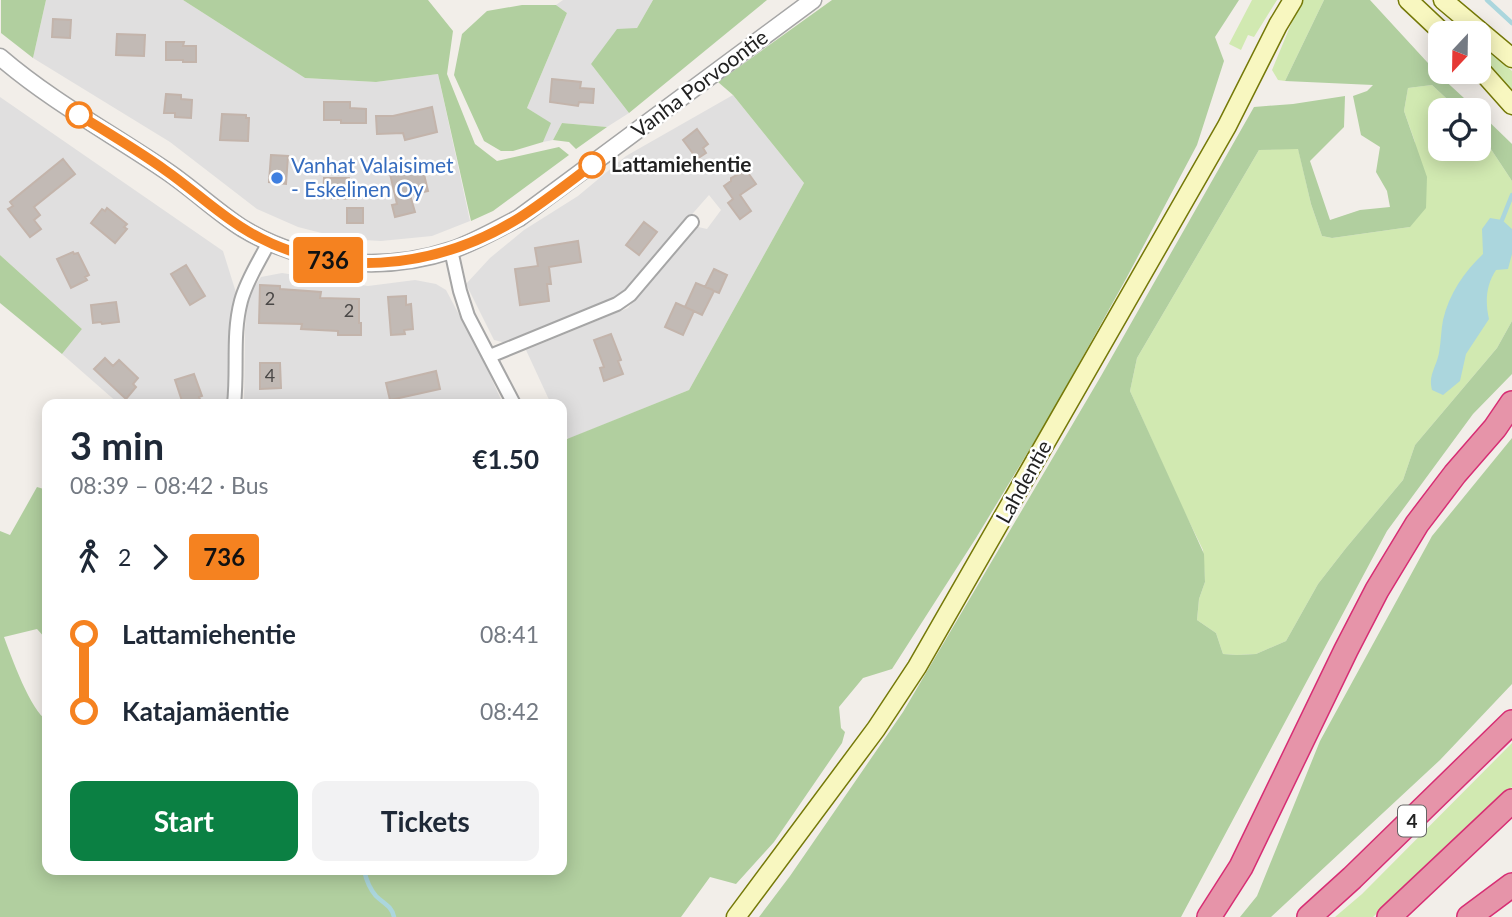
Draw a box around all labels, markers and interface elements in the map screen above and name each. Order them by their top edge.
north arrow [1428,21,1491,84]
map controls [1428,21,1491,161]
street label: Vanha Porvoontie [626,23,772,142]
button: locate [1428,98,1491,161]
unlabelled marker [66,102,92,128]
place label: Lattamiehentie [611,151,751,176]
place label: Vanhat Valaisimet - Eskelinen Oy [291,152,454,201]
marker: Lattamiehentie [579,152,605,178]
marker: Vanhat Valaisimet - Eskelinen Oy [269,170,285,186]
line badge: 736 [288,237,368,283]
text: 736 [307,245,349,274]
house number: 2 [265,287,275,309]
house number: 2 [344,299,354,321]
house number: 4 [265,364,275,386]
text: 3 min [70,422,164,468]
street label: Lahdentie [990,435,1056,527]
text: €1.50 [473,443,539,475]
text: 08:39 – 08:42 · Bus [70,471,269,499]
icon: walk [70,538,108,576]
icon: forward [141,538,179,576]
text: 736 [203,542,245,571]
text: 2 [118,543,131,571]
text: Lattamiehentie [122,618,296,650]
text: 08:41 [480,620,539,648]
text: Katajamäentie [122,695,289,727]
text: 08:42 [480,697,539,725]
button: Start [70,781,298,861]
button: Tickets [312,781,539,861]
road number: 4 [1398,806,1426,836]

